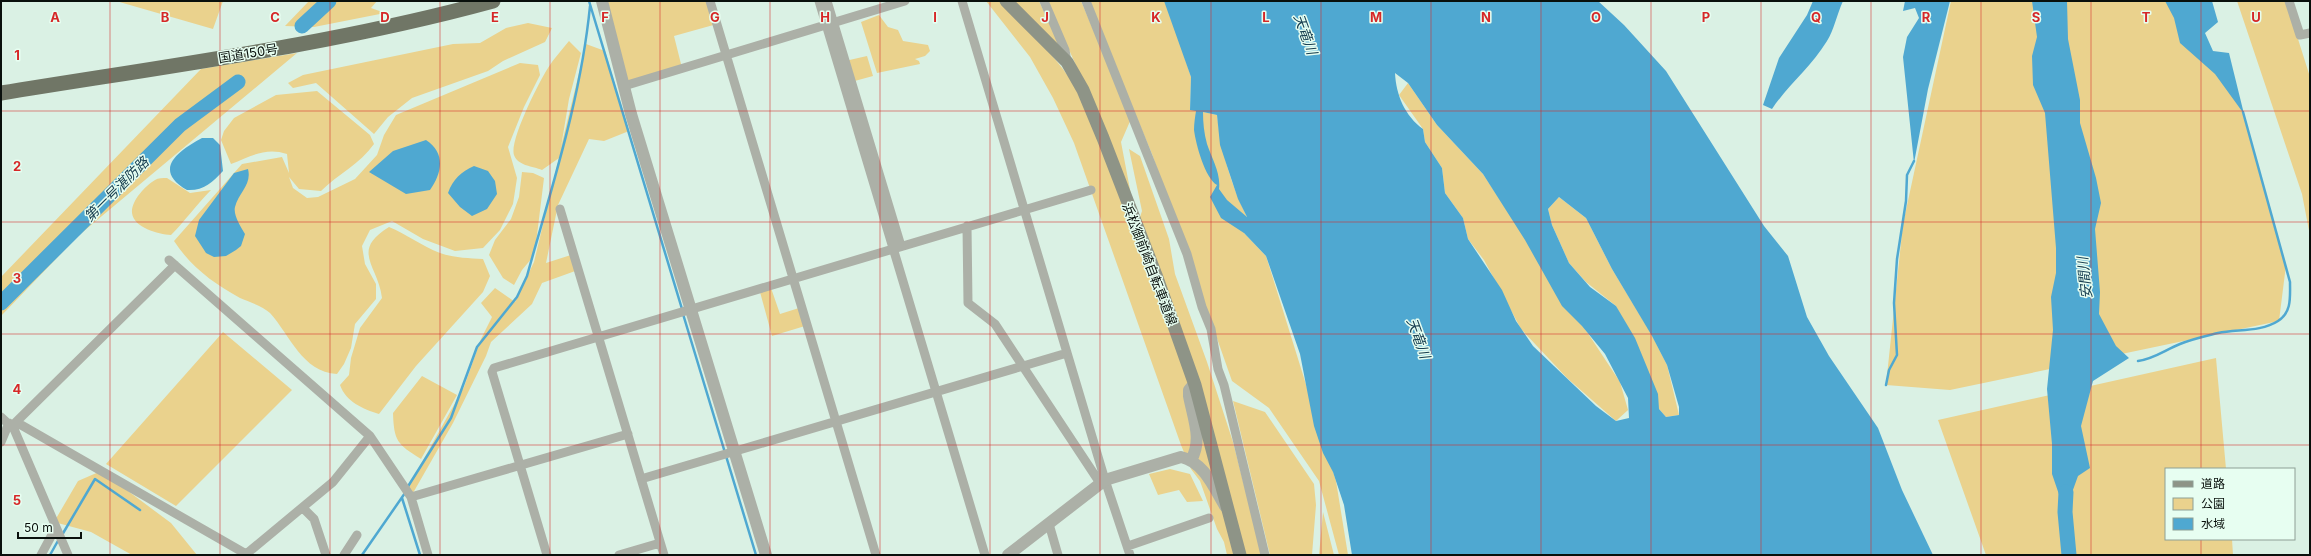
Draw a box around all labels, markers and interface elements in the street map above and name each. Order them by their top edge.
text: A [50,9,60,25]
text: B [161,9,170,25]
text: C [270,9,280,25]
text: D [380,9,390,25]
text: E [491,9,499,25]
text: F [601,9,609,25]
text: G [710,9,720,25]
text: H [820,9,830,25]
text: I [933,9,937,25]
text: J [1041,9,1049,25]
text: K [1151,9,1161,25]
text: L [1262,9,1270,25]
text: M [1370,9,1382,25]
text: N [1481,9,1491,25]
text: O [1591,9,1601,25]
text: P [1702,9,1710,25]
text: Q [1811,9,1821,25]
text: R [1922,9,1931,25]
text: S [2032,9,2040,25]
text: T [2142,9,2151,25]
text: U [2251,9,2261,25]
water label: 天竜川 [1291,11,1322,59]
street label: 国道150号 [217,40,279,66]
text: 1 [14,47,20,63]
water label: 第一号湛防路 [80,153,152,225]
text: 2 [13,158,21,174]
street label: 浜松御前崎自転車道線 [1119,200,1181,328]
water label: 安間川 [2073,254,2095,300]
text: 3 [13,270,21,286]
water label: 天竜川 [1404,315,1435,363]
text: 4 [13,381,22,397]
legend [2165,468,2295,540]
text: 道路 [2201,476,2225,491]
text: 5 [13,492,21,508]
text: 公園 [2201,496,2225,511]
scale bar [18,514,81,540]
text: 水域 [2201,516,2225,531]
text: 50 m [24,520,53,535]

